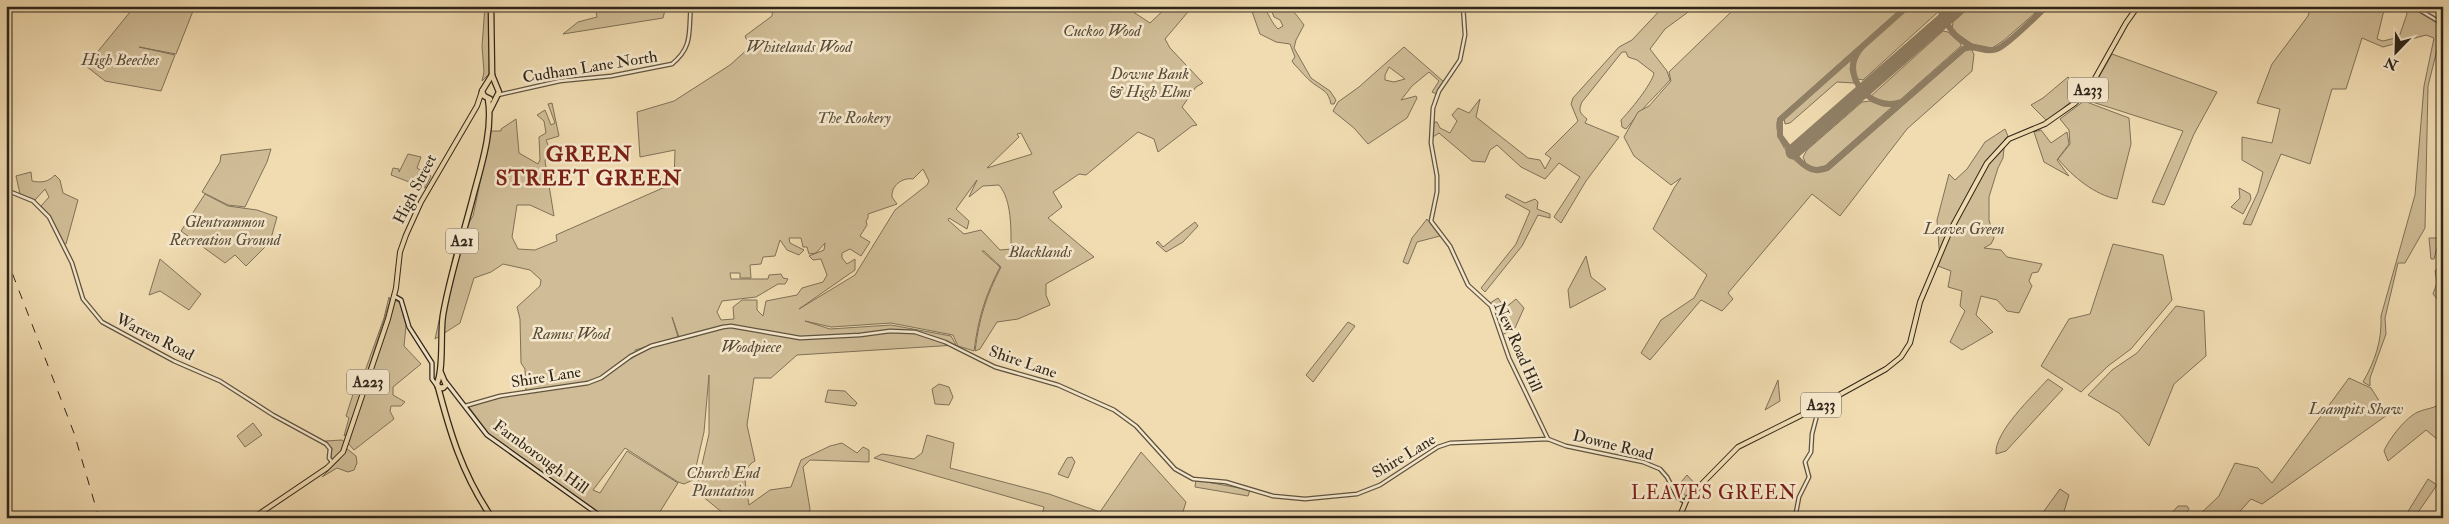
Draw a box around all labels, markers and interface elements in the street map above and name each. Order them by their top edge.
park label: Cuckoo Wood [1063,21,1142,41]
north arrow [2372,28,2422,78]
park label: Whitelands Wood [746,37,853,57]
street label: Cudham Lane North [521,46,659,88]
park label: High Beeches [80,50,159,70]
text: N [2382,53,2401,74]
park label: Downe Bank & High Elms [1109,64,1192,102]
road number: A233 [2068,78,2108,102]
park label: The Rookery [817,108,891,128]
district label: GREEN STREET GREEN [496,141,682,192]
street label: High Street [389,151,441,227]
park label: Glentrammon Recreation Ground [169,212,282,250]
park label: Leaves Green [1922,219,2005,239]
road number: A21 [446,228,478,254]
park label: Blacklands [1007,242,1072,262]
street label: New Road Hill [1489,299,1547,395]
street label: Warren Road [112,308,198,365]
park label: Ramus Wood [531,324,611,344]
park label: Woodpiece [721,337,782,357]
street label: Shire Lane [986,341,1060,383]
street label: Shire Lane [510,362,583,392]
road number: A223 [347,370,389,394]
road number: A233 [1801,392,1841,418]
park label: Loampits Shaw [2308,399,2404,419]
street label: Farnborough Hill [489,416,593,498]
street label: Downe Road [1571,425,1655,465]
street label: Shire Lane [1369,429,1440,483]
park label: Church End Plantation [686,463,761,501]
district label: LEAVES GREEN [1631,481,1797,505]

